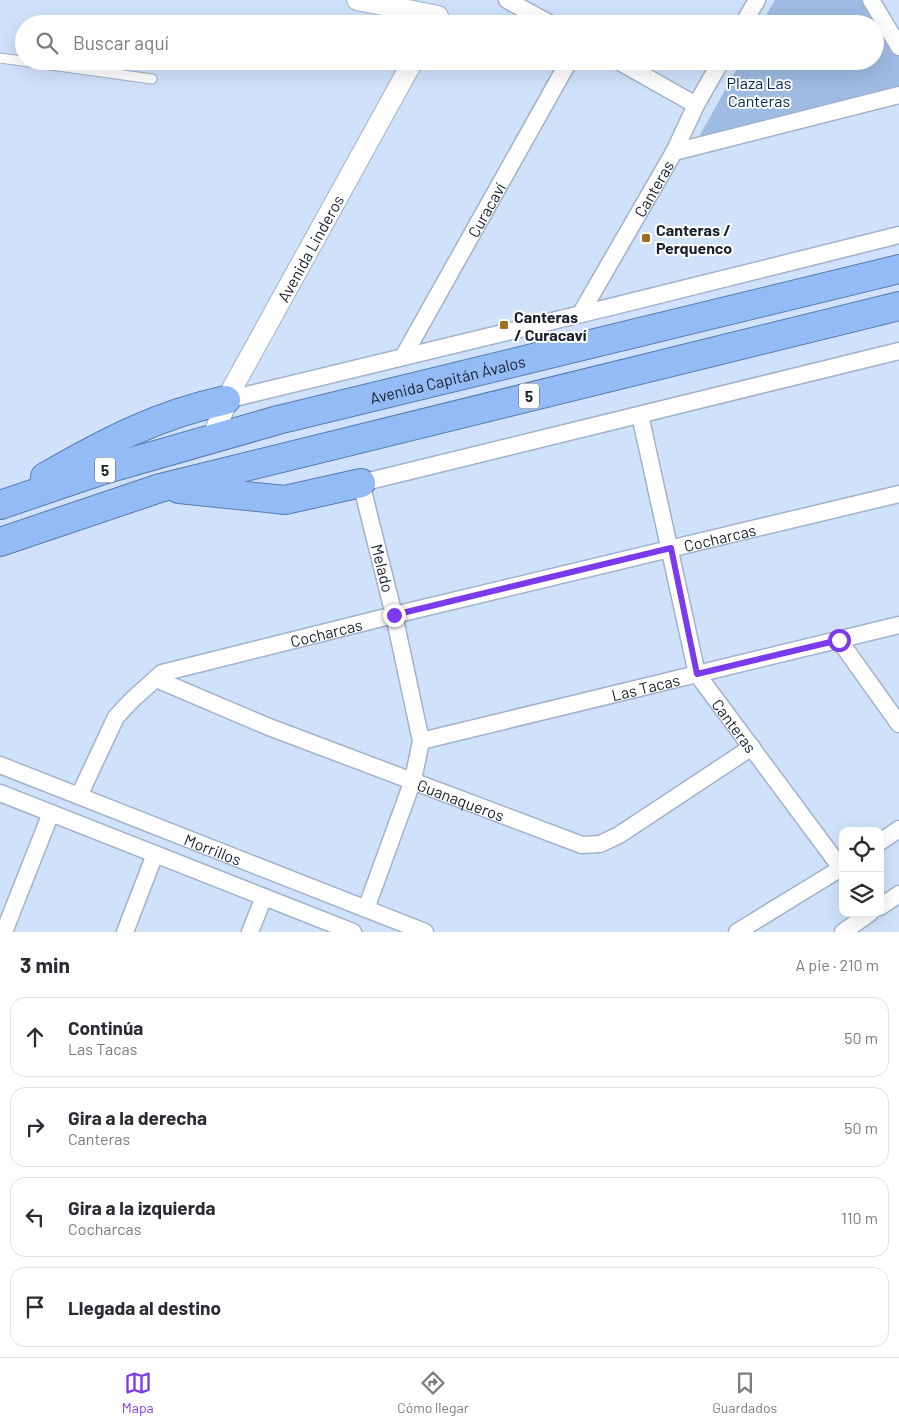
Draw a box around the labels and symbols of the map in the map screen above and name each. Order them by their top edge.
park label: Plaza Las Canteras [727,73,791,110]
street label: Canteras [629,157,677,220]
street label: Curacaví [463,178,509,240]
street label: Avenida Linderos [273,191,347,305]
place label: Canteras / Perquenco [656,220,732,257]
marker: Canteras / Perquenco [640,232,652,244]
place label: Canteras / Curacaví [514,307,587,344]
marker: Canteras / Curacaví [498,319,510,331]
street label: Avenida Capitán Ávalos [368,351,527,407]
road number: 5 [519,384,539,408]
road number: 5 [95,458,115,482]
street label: Cocharcas [682,519,758,555]
street label: Melado [368,542,398,594]
route end [383,604,406,627]
street label: Cocharcas [288,614,364,650]
route start [828,629,851,652]
street label: Las Tacas [609,669,681,704]
street label: Canteras [709,695,761,756]
street label: Guanaqueros [415,774,507,824]
street label: Morrillos [182,829,244,869]

